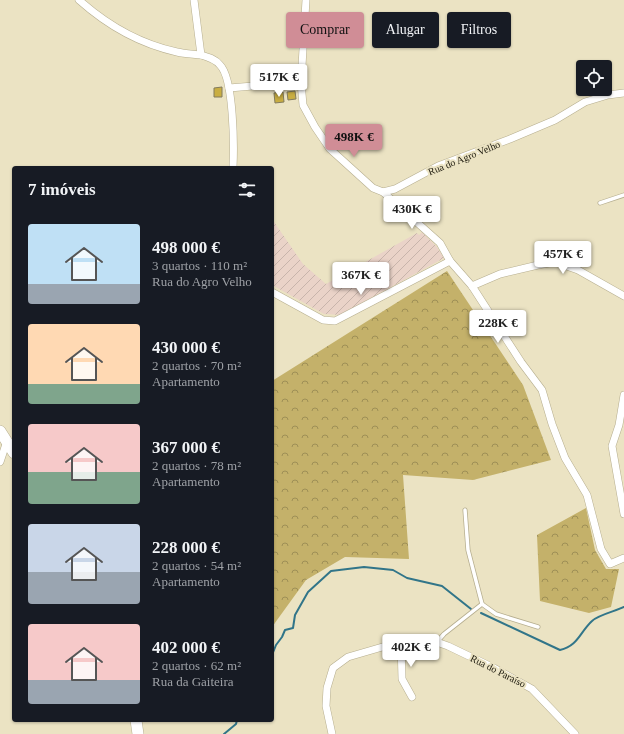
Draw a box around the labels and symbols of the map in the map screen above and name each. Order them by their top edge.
pin: 517K € [246,64,312,98]
pin: 498K € [321,124,387,158]
street label: Rua do Agro Velho [426,139,502,177]
pin: 430K € [379,196,445,230]
pin: 457K € [530,241,596,275]
pin: 367K € [328,262,394,296]
pin: 228K € [465,310,531,344]
pin: 402K € [378,634,444,668]
street label: Rua do Paraíso [469,652,527,690]

